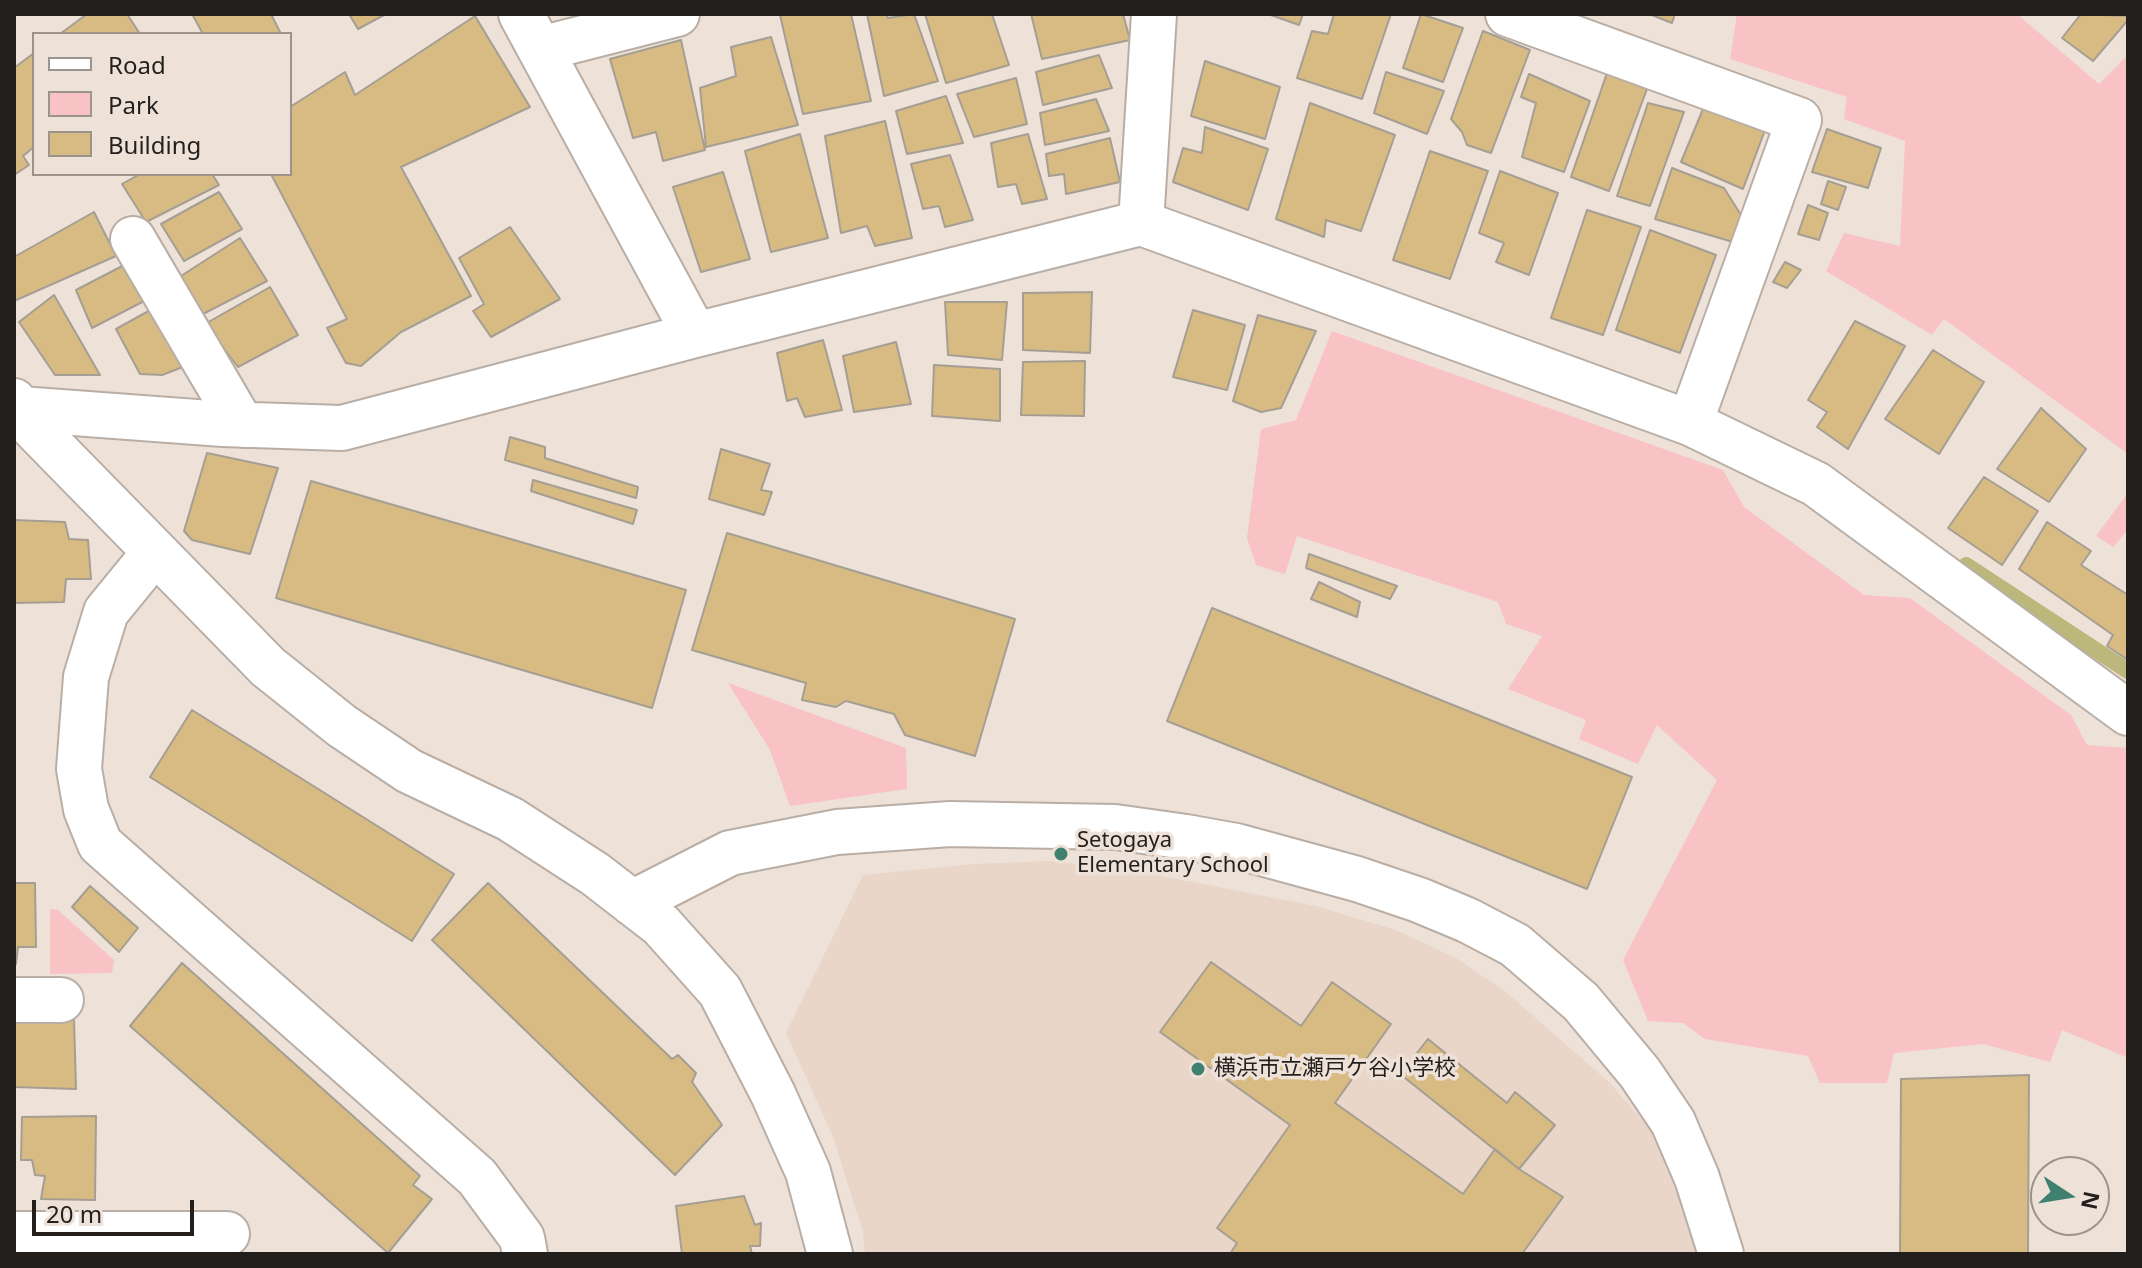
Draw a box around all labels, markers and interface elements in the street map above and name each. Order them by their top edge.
legend [32,32,292,176]
text: Road [108,48,166,81]
text: Park [108,88,159,121]
text: Building [108,128,201,161]
place label: Setogaya Elementary School [1077,828,1269,880]
marker: Setogaya Elementary School [1052,845,1070,863]
place label: 横浜市立瀬戸ケ谷小学校 [1214,1056,1456,1082]
marker: 横浜市立瀬戸ケ谷小学校 [1189,1060,1207,1078]
north arrow [2030,1156,2110,1236]
scale bar [36,1184,198,1234]
text: N [2075,1189,2108,1212]
text: 20 m [46,1197,102,1230]

